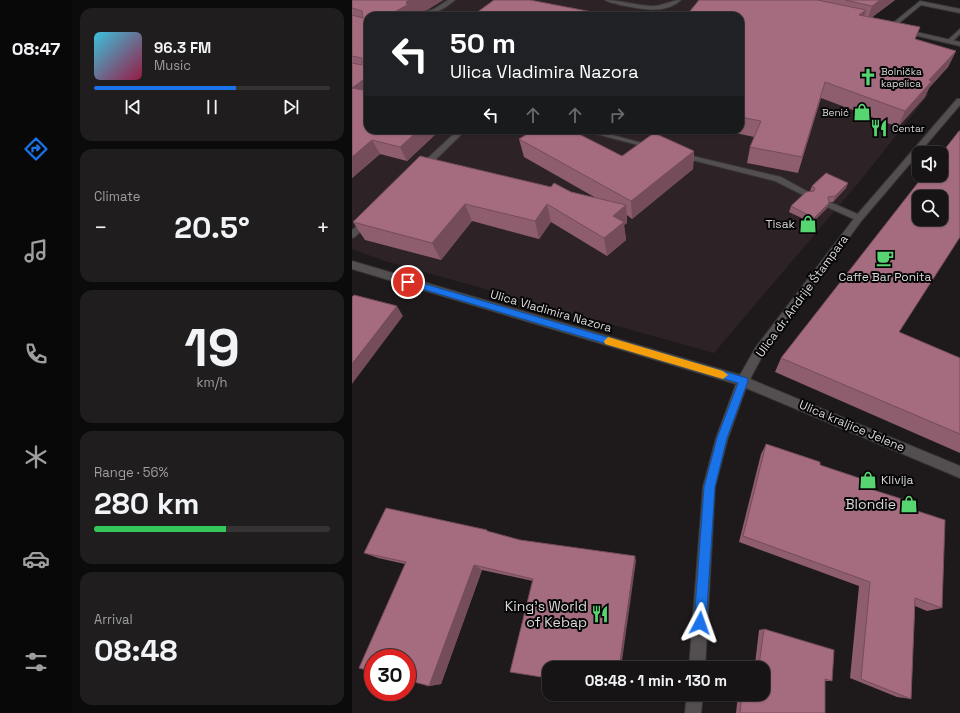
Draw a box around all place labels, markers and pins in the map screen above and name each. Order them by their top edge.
place label: Bolnička kapelica [881,65,922,90]
church icon: Bolnička kapelica [858,67,878,87]
shop icon: Benić [852,102,872,122]
place label: Benić [822,106,849,119]
restaurant icon: Centar [869,118,889,138]
place label: Centar [892,122,925,135]
shop icon: Tisak [798,214,818,234]
place label: Tisak [765,216,796,232]
cafe icon: Caffe Bar Ponita [875,248,895,268]
pin [391,265,425,299]
place label: Caffe Bar Ponita [839,269,932,285]
shop icon: Klivija [858,470,878,490]
place label: Klivija [881,472,914,488]
shop icon: Blondie [899,494,919,514]
place label: Blondie [845,495,896,513]
place label: King's World of Kebap [505,597,587,631]
restaurant icon: King's World of Kebap [590,604,610,624]

